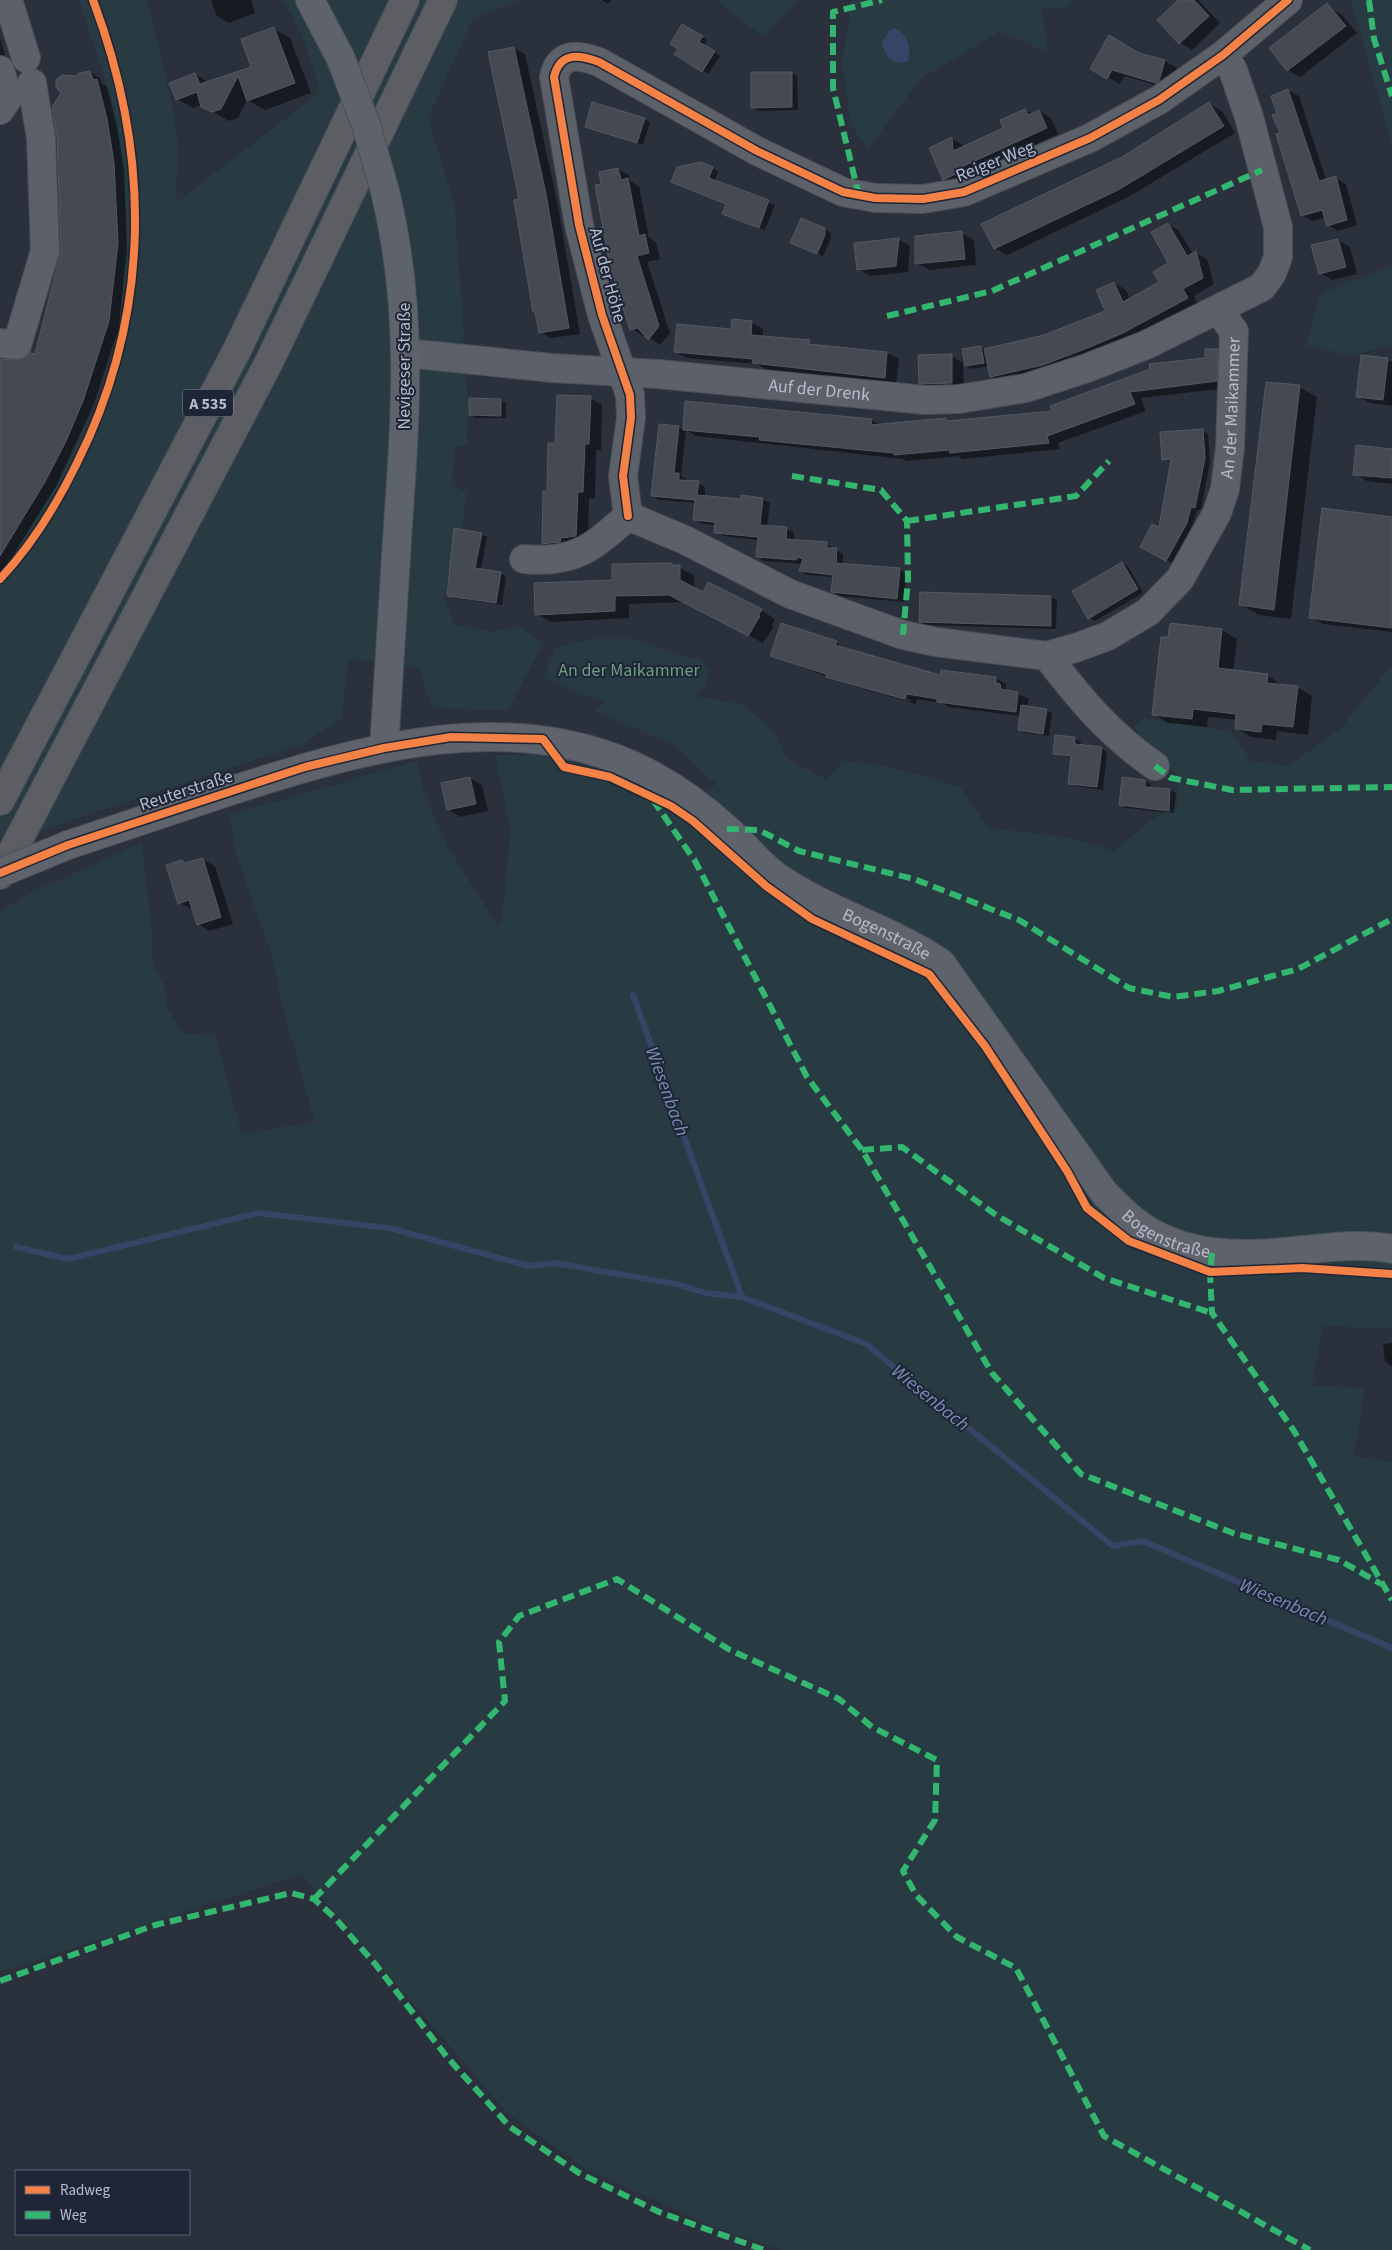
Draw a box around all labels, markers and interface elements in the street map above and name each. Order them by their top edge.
street label: Reiger Weg [952,134,1038,189]
street label: Auf der Höhe [583,225,632,325]
street label: Nevigeser Straße [392,302,417,430]
street label: An der Maikammer [1214,336,1247,480]
street label: Auf der Drenk [767,373,871,408]
road number: A 535 [183,389,233,416]
park label: An der Maikammer [558,658,700,683]
street label: Reuterstraße [136,764,236,817]
street label: Bogenstraße [838,902,935,966]
water label: Wiesenbach [638,1043,695,1140]
street label: Bogenstraße [1116,1204,1212,1265]
water label: Wiesenbach [885,1358,975,1438]
water label: Wiesenbach [1235,1572,1332,1633]
legend [15,2170,190,2235]
text: Radweg [60,2180,110,2201]
text: Weg [60,2205,87,2226]

